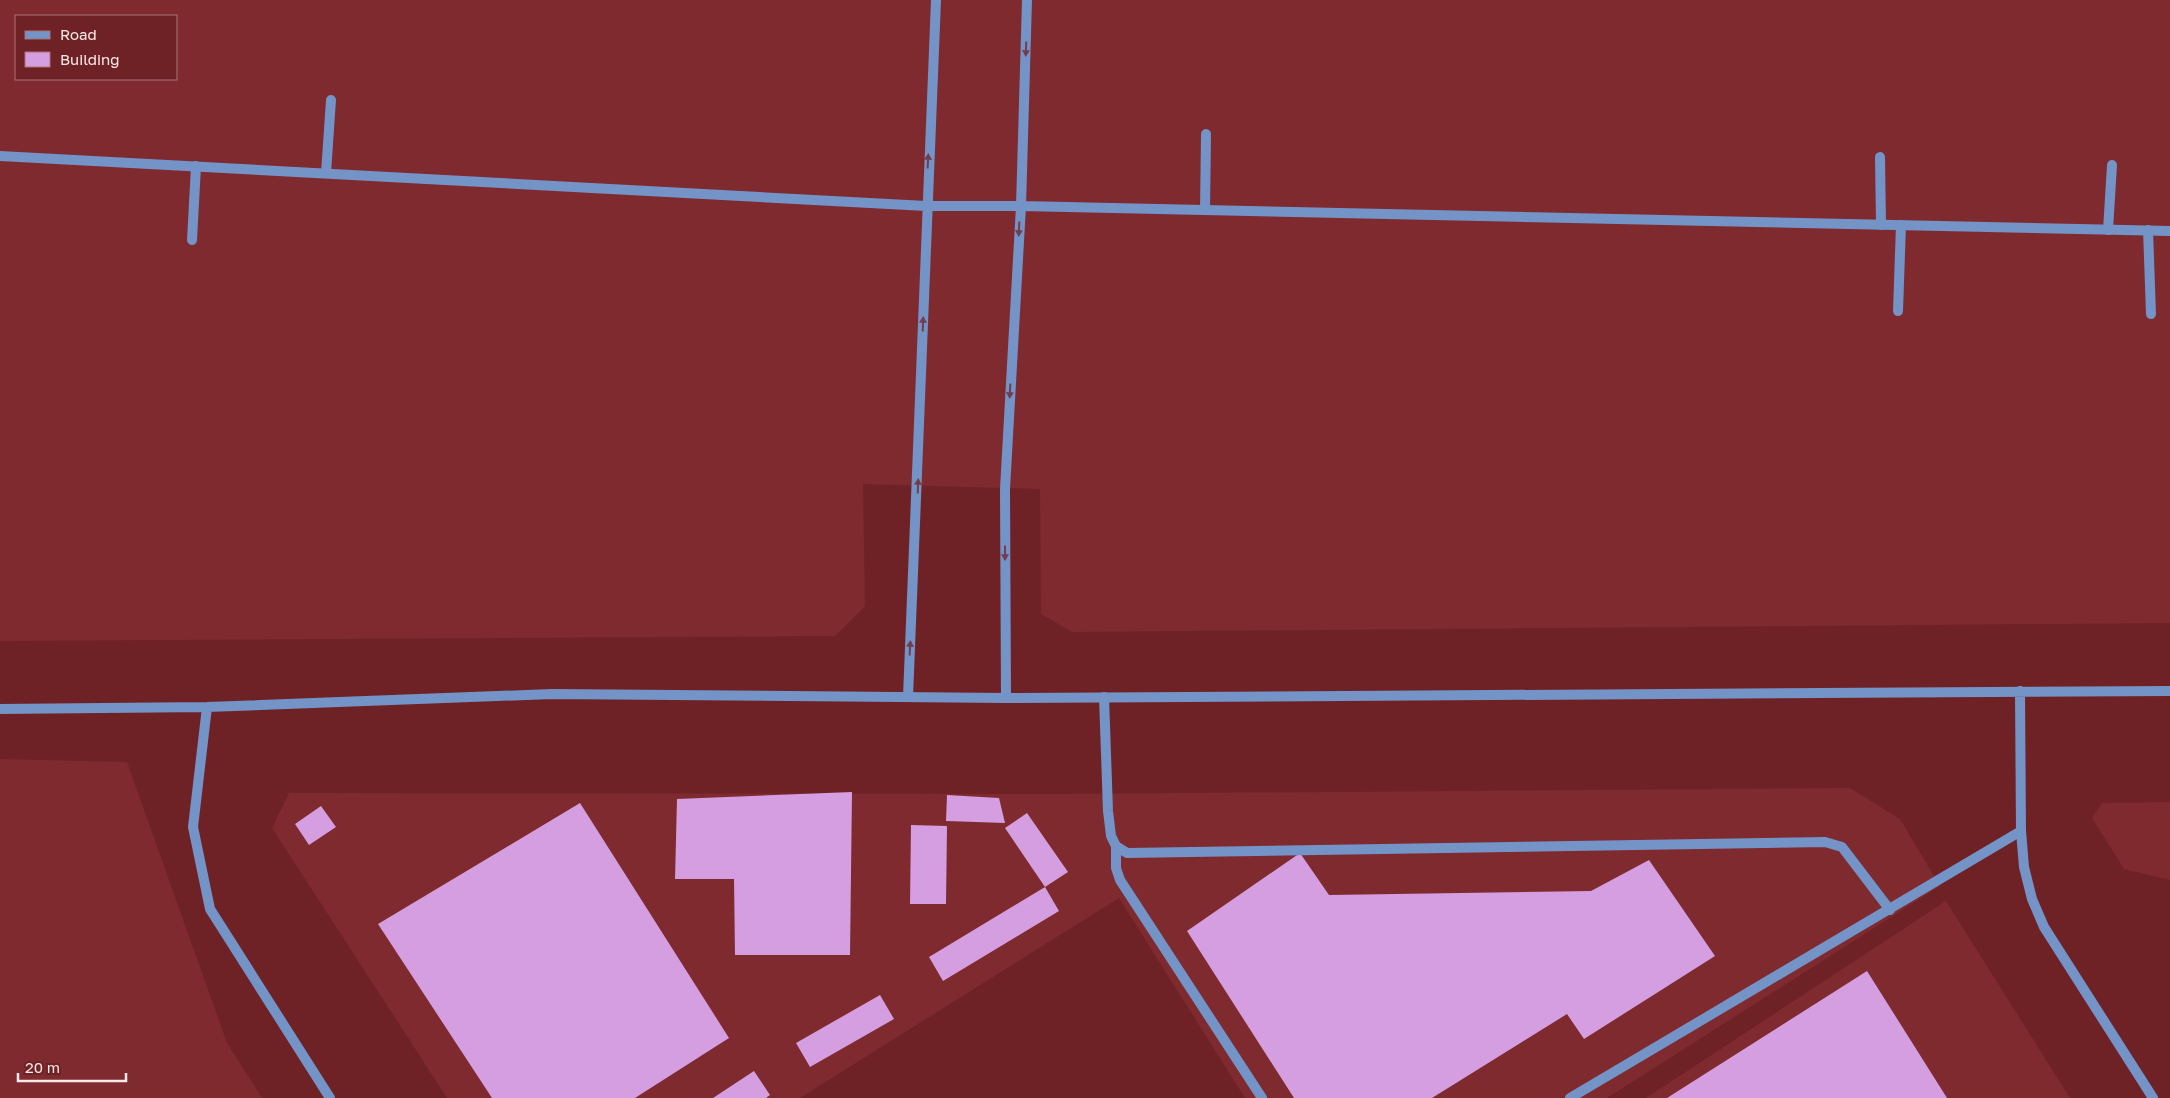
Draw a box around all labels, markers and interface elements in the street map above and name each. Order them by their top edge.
legend [15,15,178,80]
text: Road [60,25,97,43]
one-way arrow [1021,41,1029,57]
text: Building [60,50,120,68]
one-way arrow [925,153,933,169]
one-way arrow [1015,221,1023,237]
one-way arrow [919,315,927,331]
one-way arrow [1006,383,1014,399]
one-way arrow [914,478,922,494]
one-way arrow [1001,545,1009,561]
one-way arrow [907,640,915,656]
scale bar [18,1050,125,1082]
text: 20 m [25,1058,60,1076]

